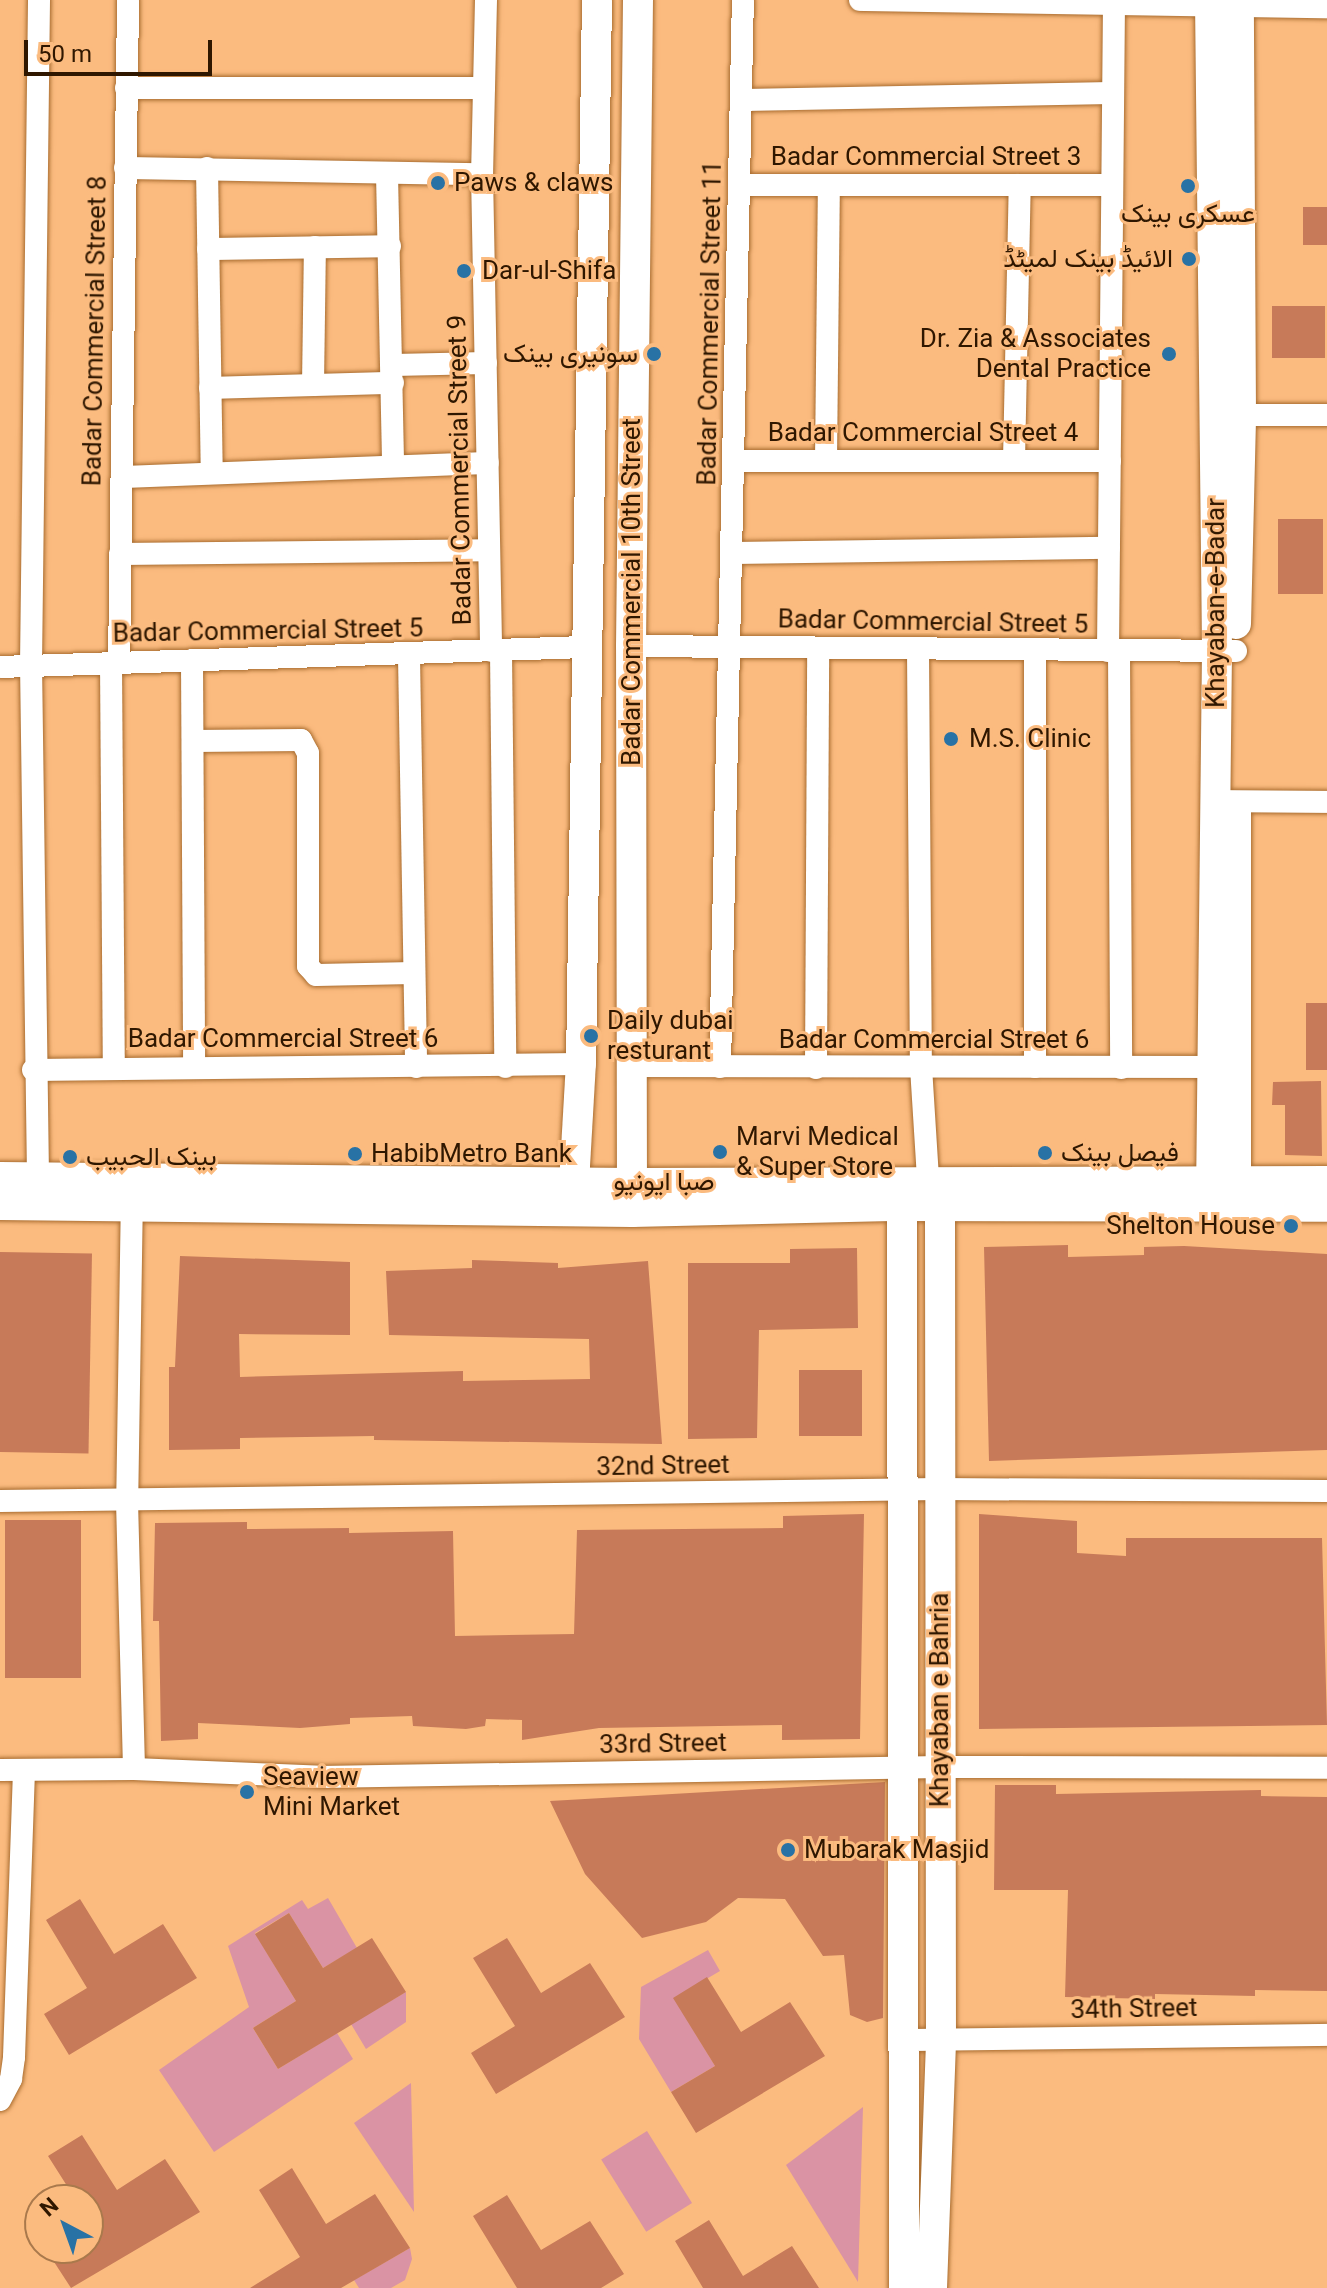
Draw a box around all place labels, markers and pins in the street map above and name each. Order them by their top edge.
place label: Paws & claws [454,167,613,199]
marker: Paws & claws [429,174,447,192]
marker: عسکری بینک [1179,177,1197,195]
place label: عسکری بینک [1121,198,1255,230]
place label: الائیڈ بینک لمیٹڈ [1003,243,1173,275]
marker: الائیڈ بینک لمیٹڈ [1180,250,1198,268]
place label: Dar-ul-Shifa [482,255,616,287]
marker: Dar-ul-Shifa [453,260,475,282]
place label: Dr. Zia & Associates Dental Practice [920,323,1151,384]
place label: سونیری بینک [503,338,638,370]
marker: Dr. Zia & Associates Dental Practice [1158,343,1180,365]
marker: سونیری بینک [645,345,663,363]
place label: M.S. Clinic [969,723,1091,755]
marker: M.S. Clinic [940,728,962,750]
place label: Daily dubai resturant [607,1005,734,1066]
marker: Daily dubai resturant [582,1027,600,1045]
place label: Marvi Medical & Super Store [736,1121,899,1182]
place label: فیصل بینک [1061,1137,1179,1169]
place label: HabibMetro Bank [371,1138,572,1170]
place label: بينک الحبيب [86,1141,217,1173]
marker: Marvi Medical & Super Store [711,1143,729,1161]
marker: فیصل بینک [1036,1144,1054,1162]
marker: HabibMetro Bank [346,1145,364,1163]
marker: بينک الحبيب [61,1148,79,1166]
place label: Shelton House [1106,1210,1275,1242]
marker: Shelton House [1282,1217,1300,1235]
place label: Seaview Mini Market [263,1761,400,1822]
marker: Seaview Mini Market [238,1783,256,1801]
place label: Mubarak Masjid [804,1834,989,1866]
marker: Mubarak Masjid [779,1841,797,1859]

